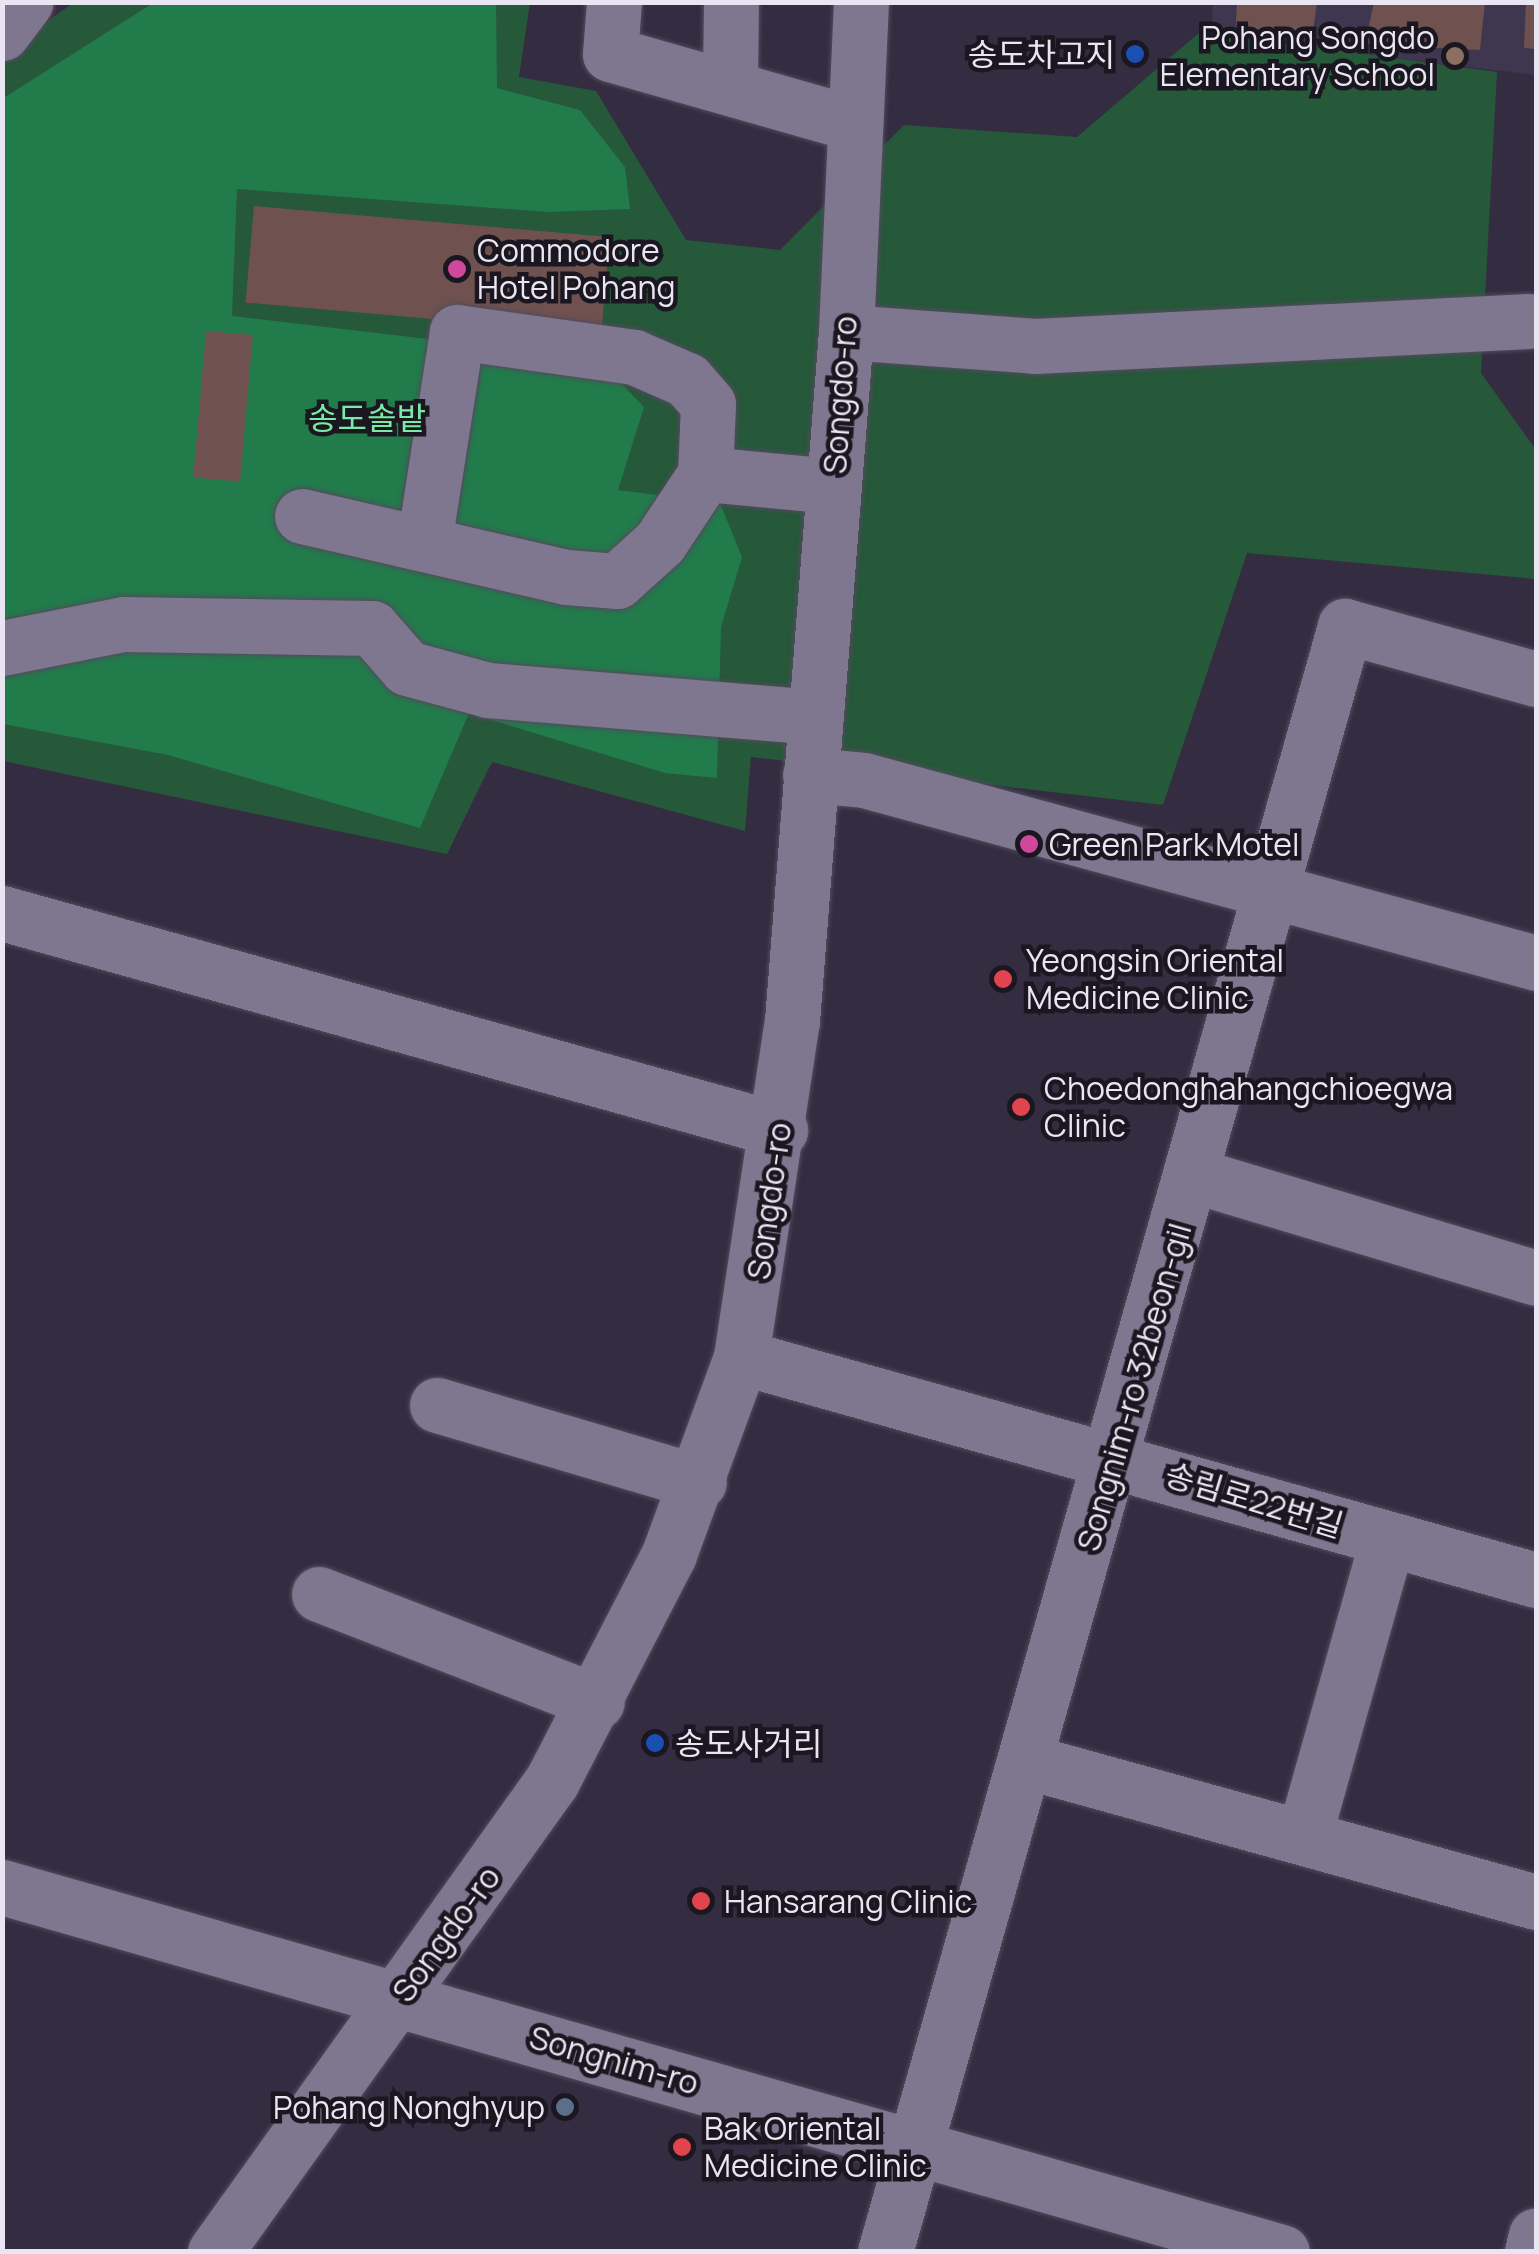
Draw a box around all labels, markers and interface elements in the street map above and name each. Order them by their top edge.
place label: Pohang Songdo Elementary School [1160,19,1435,94]
place label: 송도차고지 [968,35,1115,73]
marker: 송도차고지 [1124,43,1146,65]
marker: Pohang Songdo Elementary School [1444,45,1466,67]
place label: Commodore Hotel Pohang [477,232,675,307]
marker: Commodore Hotel Pohang [446,258,468,280]
street label: Songdo-ro [815,315,865,475]
park label: 송도솔밭 [308,399,426,437]
place label: Green Park Motel [1049,825,1299,863]
marker: Green Park Motel [1018,833,1040,855]
place label: Yeongsin Oriental Medicine Clinic [1026,942,1284,1017]
marker: Yeongsin Oriental Medicine Clinic [990,966,1016,992]
place label: Choedonghahangchioegwa Clinic [1044,1070,1453,1145]
marker: Choedonghahangchioegwa Clinic [1008,1094,1034,1120]
street label: Songdo-ro [739,1120,799,1282]
street label: Songnim-ro 32beon-gil [1069,1219,1199,1555]
street label: 송림로22번길 [1161,1455,1347,1545]
place label: 송도사거리 [675,1724,822,1762]
marker: 송도사거리 [644,1732,666,1754]
street label: Songdo-ro [384,1859,508,2009]
place label: Hansarang Clinic [724,1882,972,1920]
marker: Hansarang Clinic [688,1888,714,1914]
street label: Songnim-ro [525,2018,703,2102]
place label: Pohang Nonghyup [273,2088,545,2126]
marker: Pohang Nonghyup [554,2096,576,2118]
place label: Bak Oriental Medicine Clinic [704,2110,927,2185]
marker: Bak Oriental Medicine Clinic [669,2134,695,2160]

